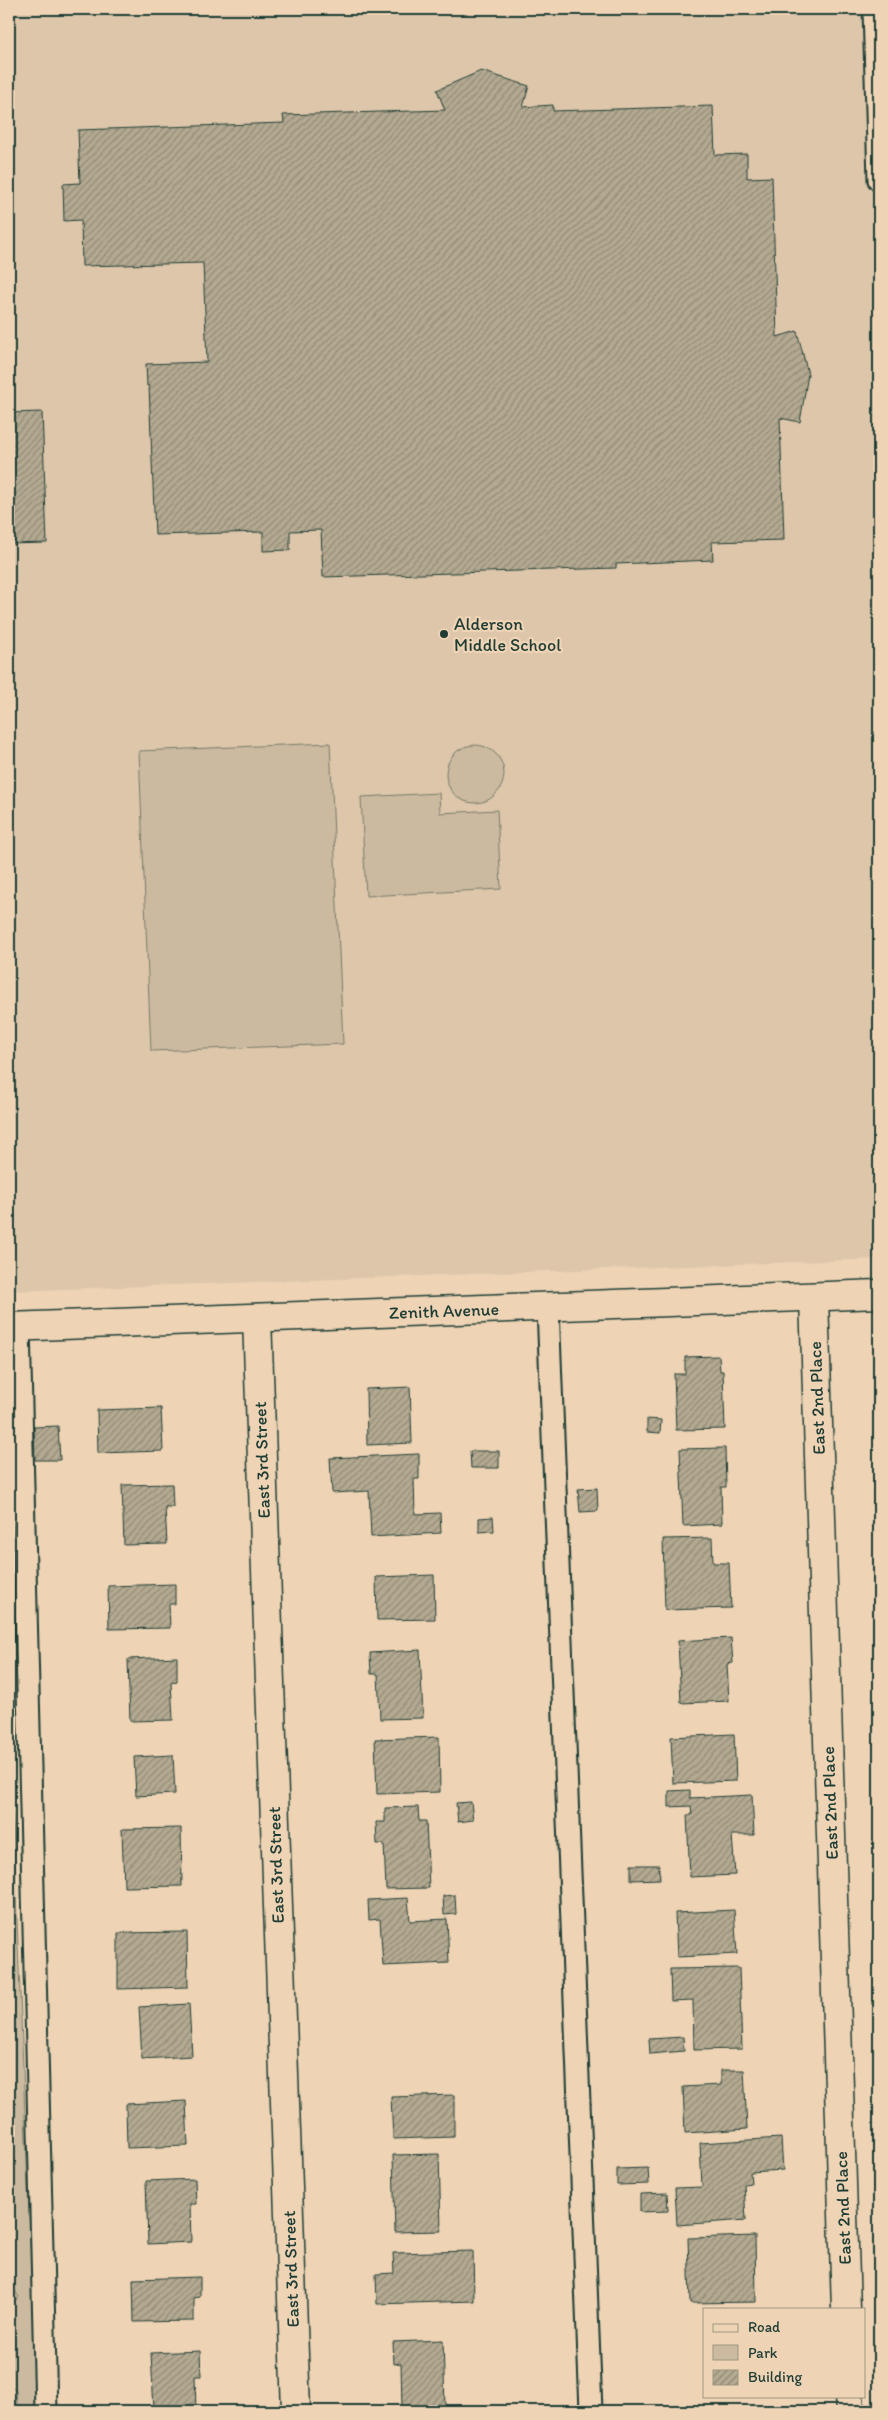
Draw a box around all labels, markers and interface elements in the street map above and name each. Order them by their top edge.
place label: Alderson Middle School [454,613,561,656]
marker: Alderson Middle School [438,628,450,640]
street label: Zenith Avenue [388,1298,500,1324]
street label: East 2nd Place [804,1341,830,1455]
street label: East 3rd Street [249,1401,275,1519]
street label: East 2nd Place [817,1746,843,1860]
street label: East 3rd Street [263,1806,289,1924]
street label: East 2nd Place [830,2151,856,2265]
street label: East 3rd Street [278,2210,304,2328]
legend [703,2308,866,2398]
text: Road [748,2318,781,2336]
text: Park [748,2344,778,2362]
text: Building [748,2368,802,2386]

